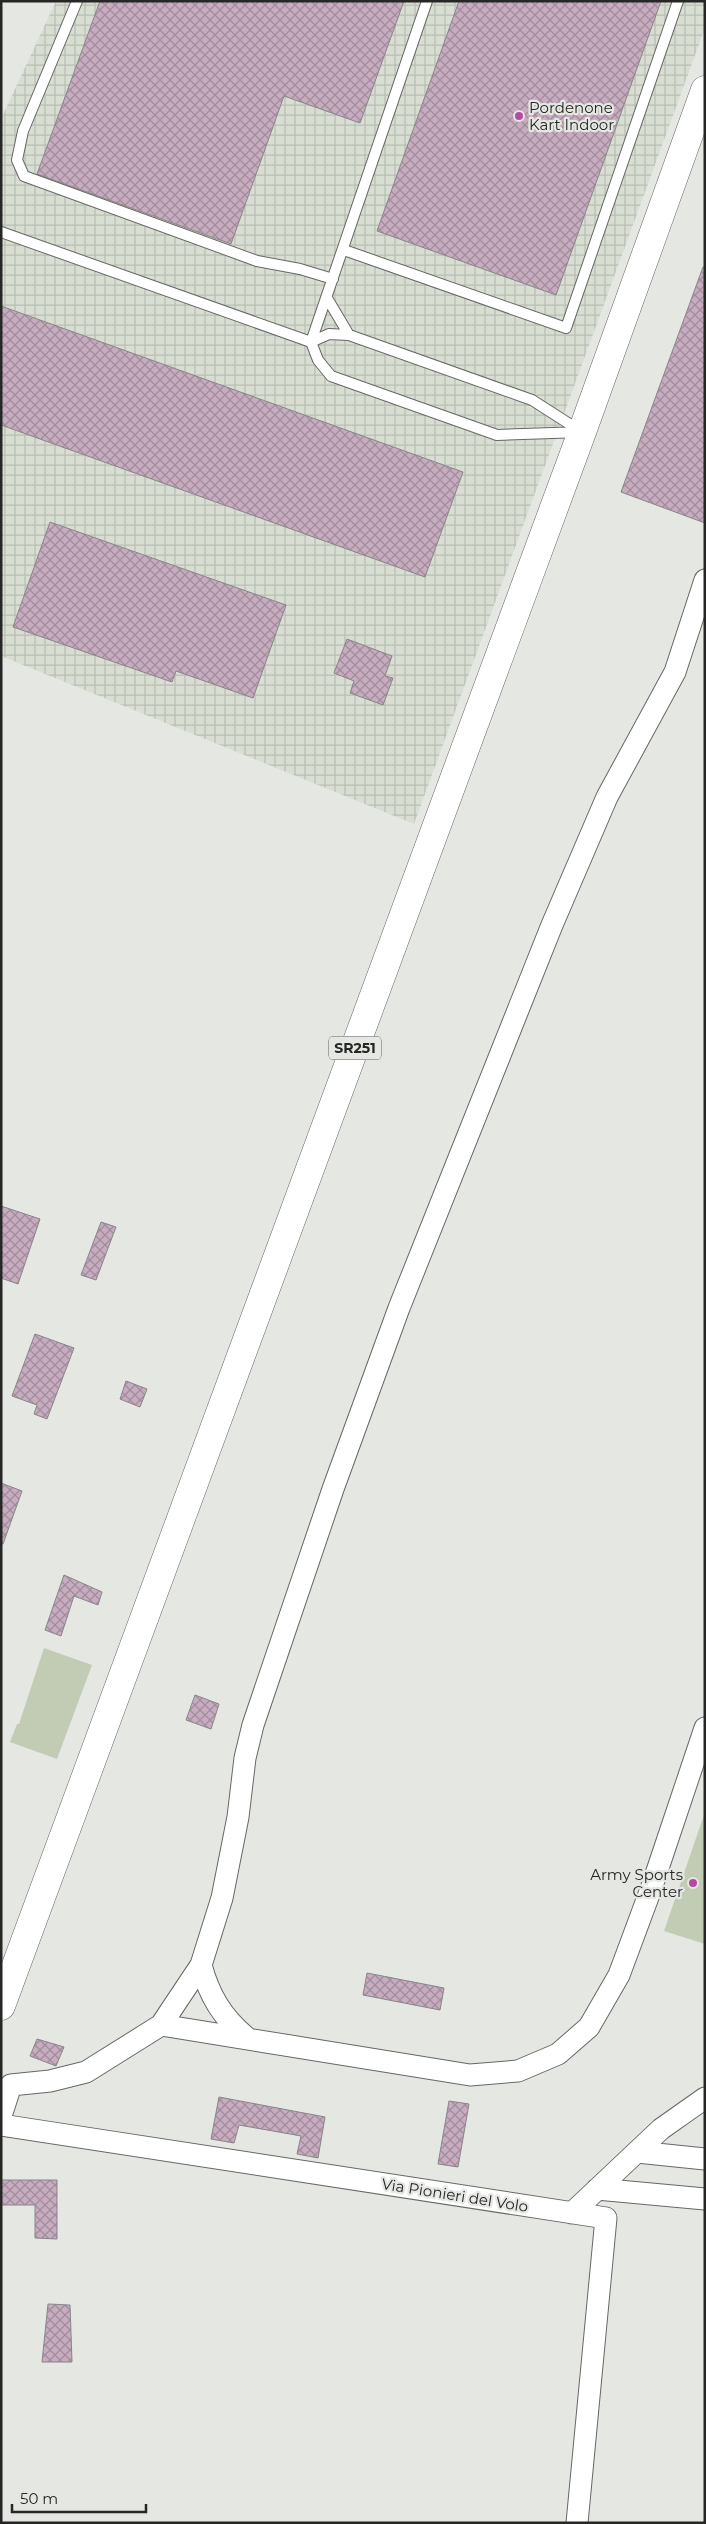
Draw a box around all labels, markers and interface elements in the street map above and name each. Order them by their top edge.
place label: Pordenone Kart Indoor [529,98,614,134]
marker: Pordenone Kart Indoor [513,110,525,122]
road number: SR251 [329,1036,381,1060]
place label: Army Sports Center [590,1865,683,1901]
marker: Army Sports Center [687,1877,699,1889]
street label: Via Pionieri del Volo [380,2174,530,2216]
scale bar [12,2482,146,2514]
text: 50 m [20,2489,58,2508]

